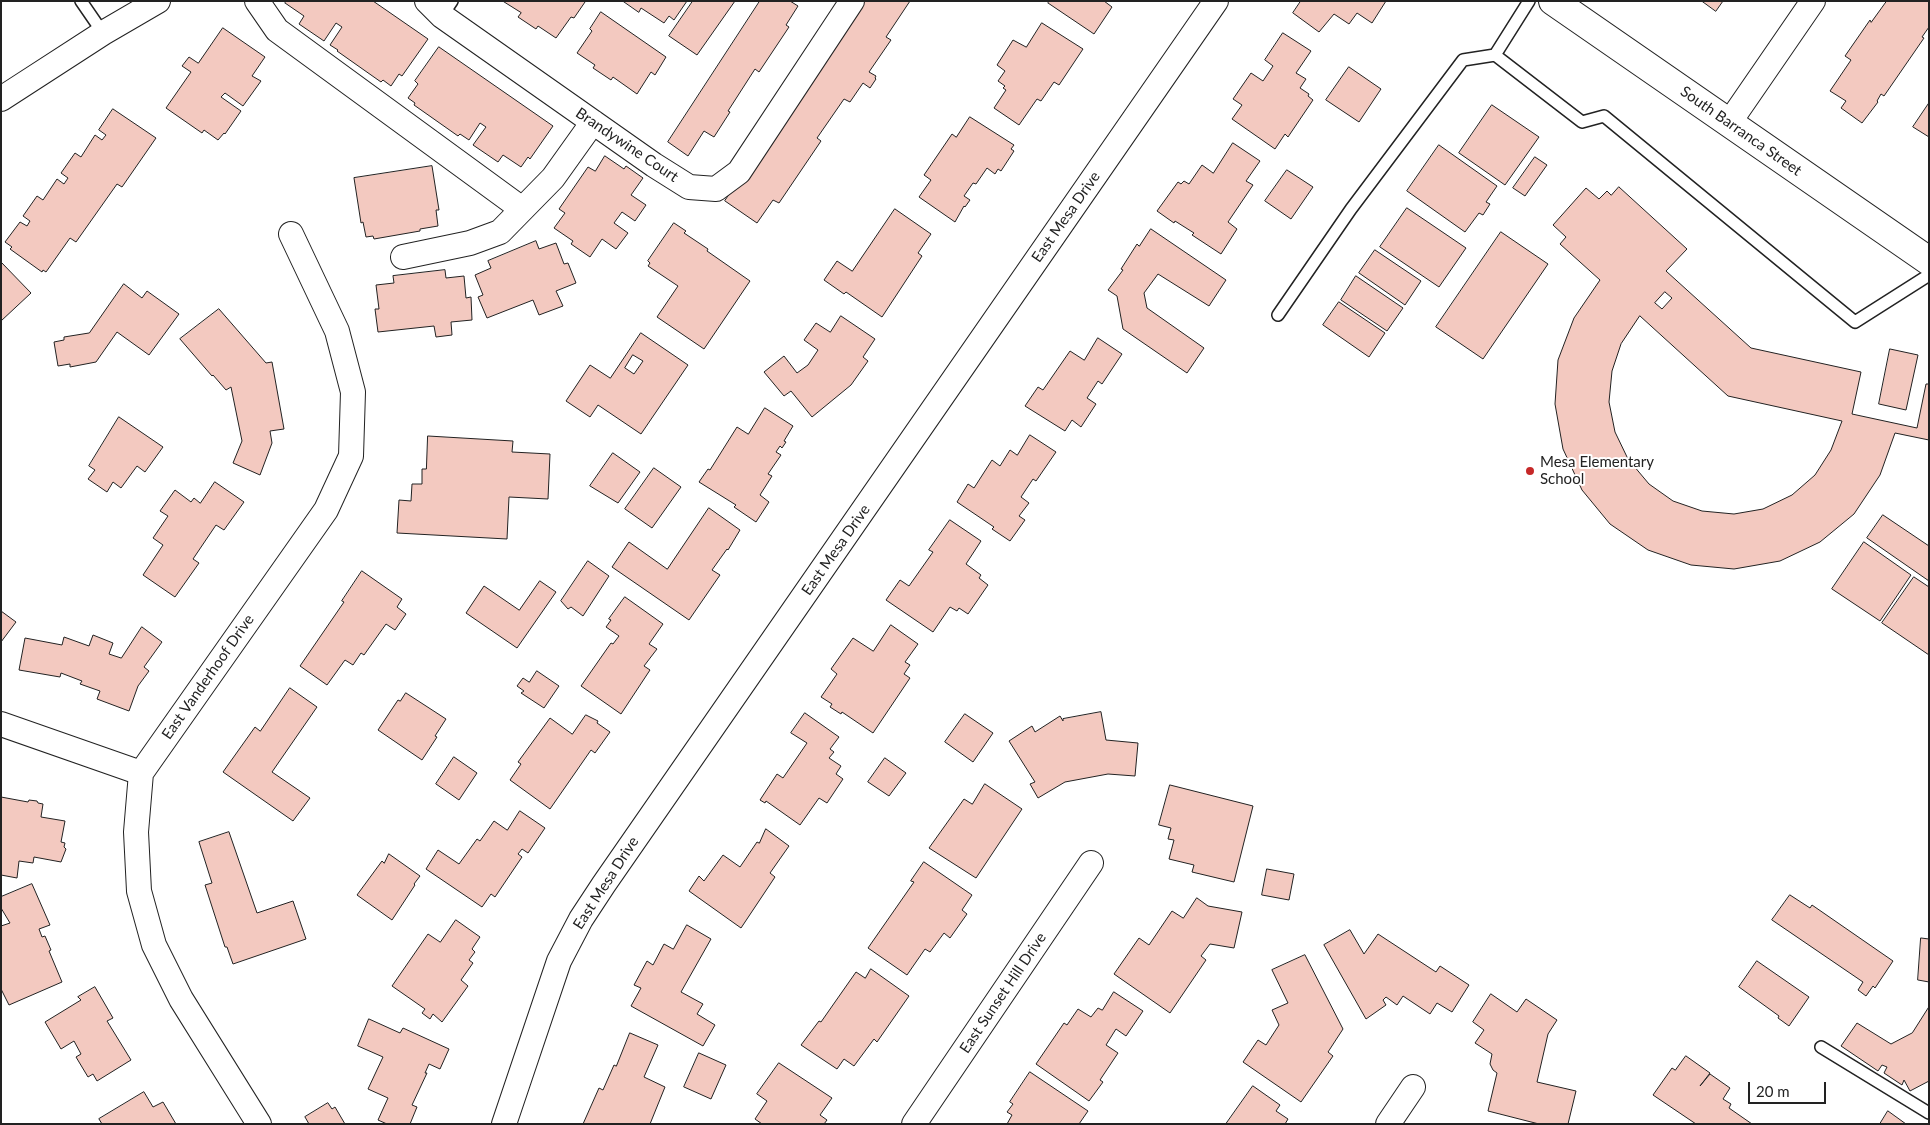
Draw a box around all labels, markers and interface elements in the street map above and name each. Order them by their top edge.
street label: South Barranca Street [1677,82,1805,180]
street label: Brandywine Court [572,104,682,186]
street label: East Mesa Drive [1028,168,1104,266]
place label: Mesa Elementary School [1540,453,1654,488]
marker: Mesa Elementary School [1524,465,1536,477]
street label: East Mesa Drive [798,501,874,599]
street label: East Vanderhoof Drive [158,611,258,743]
street label: East Mesa Drive [569,833,643,933]
street label: East Sunset Hill Drive [956,929,1050,1057]
scale bar [1750,1072,1828,1104]
text: 20 m [1756,1082,1790,1100]

